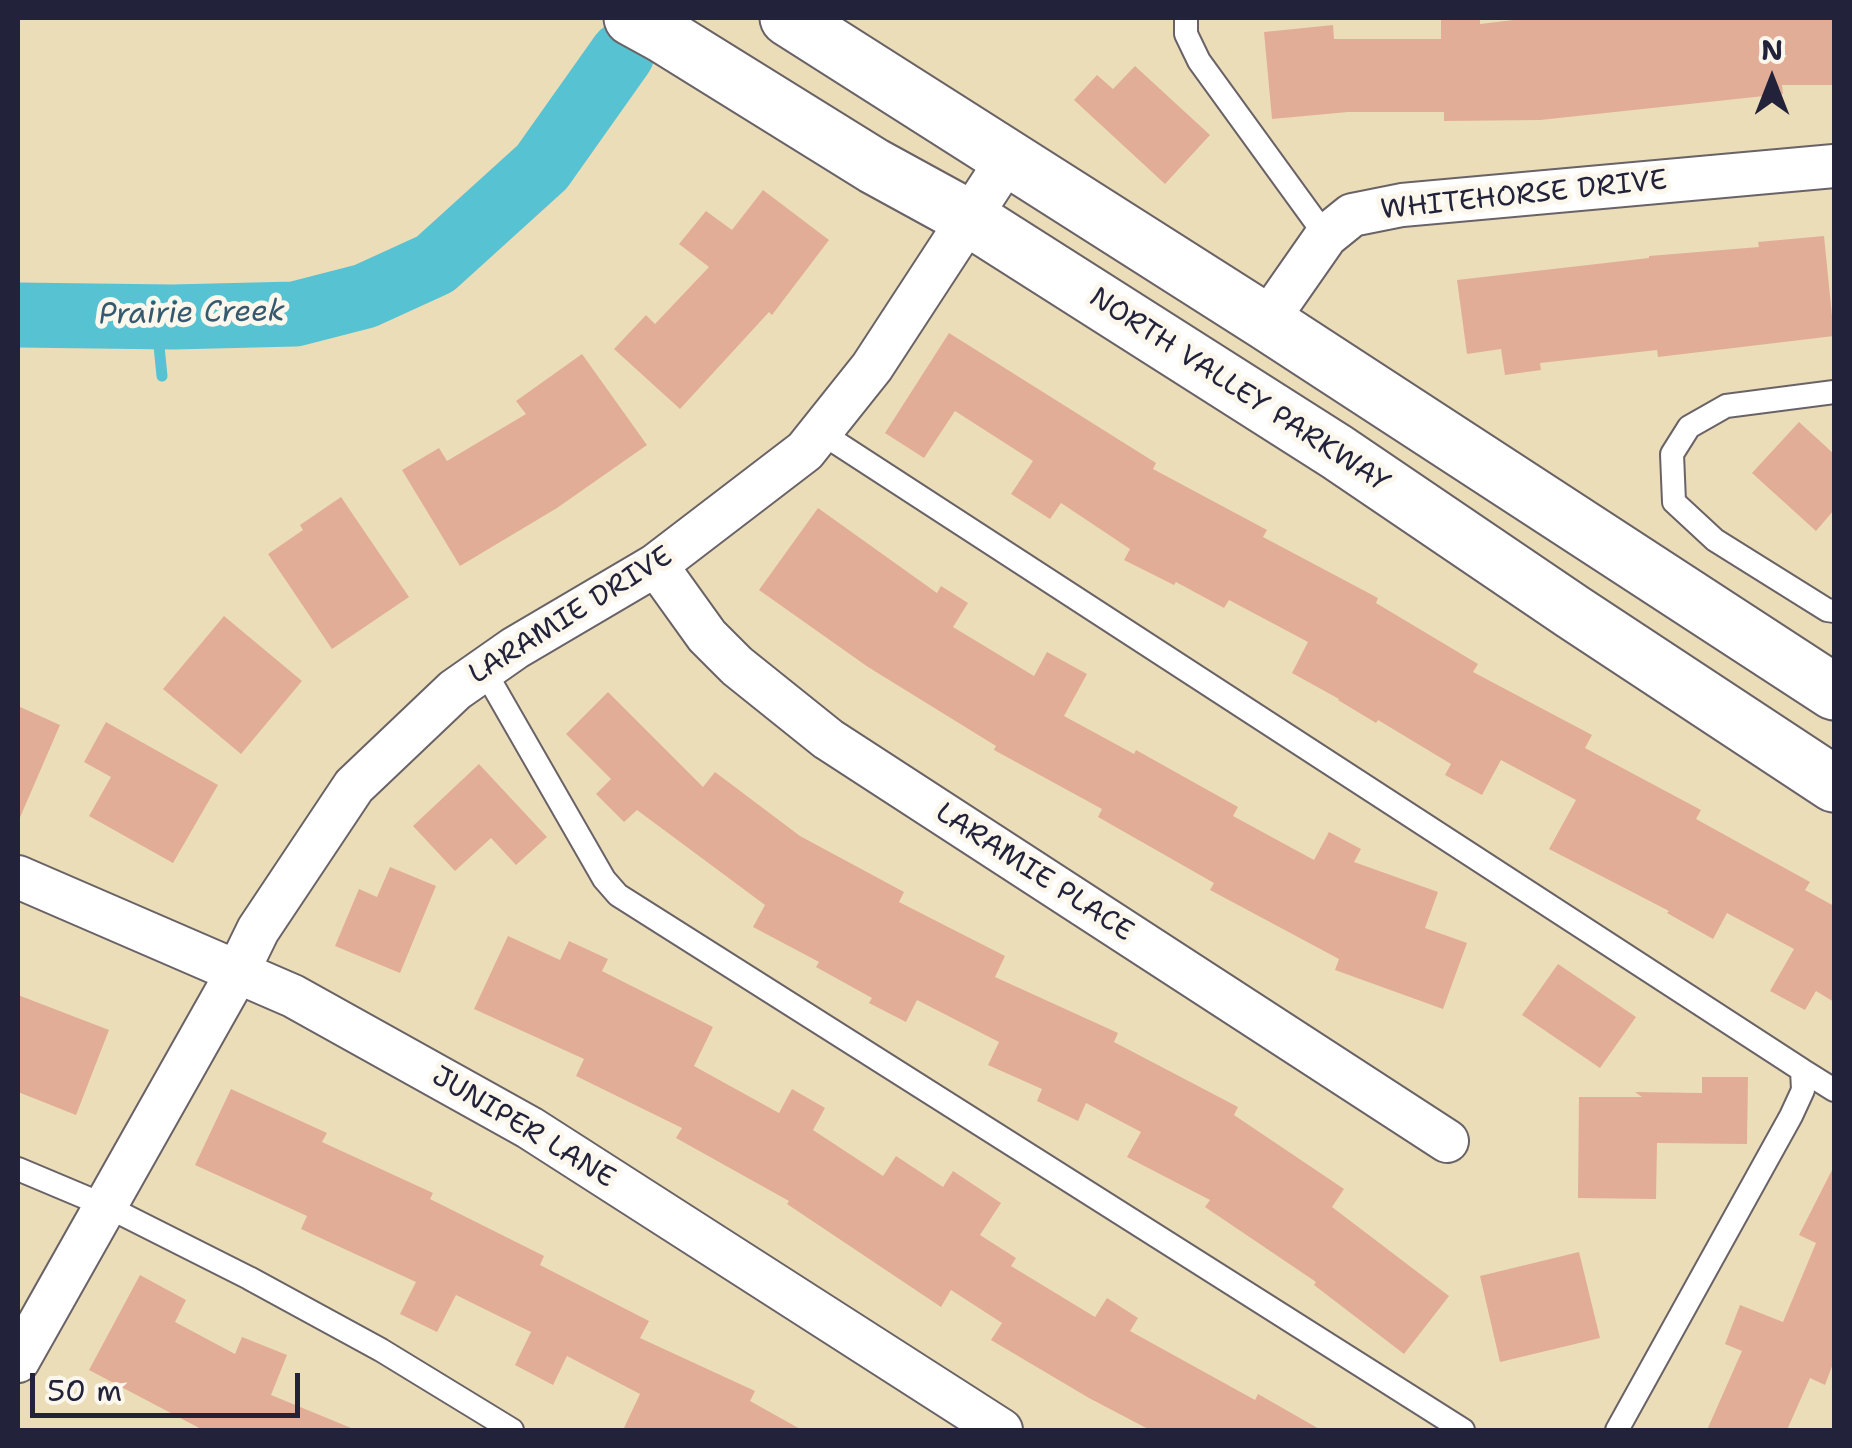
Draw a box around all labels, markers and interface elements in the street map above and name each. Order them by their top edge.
north arrow [1722,30,1822,130]
text: N [1761,31,1783,69]
street label: WHITEHORSE DRIVE [1379,164,1669,228]
street label: NORTH VALLEY PARKWAY [1083,281,1395,501]
water label: Prairie Creek [99,294,285,334]
street label: LARAMIE DRIVE [463,540,679,692]
street label: LARAMIE PLACE [929,797,1139,949]
street label: JUNIPER LANE [425,1060,621,1196]
scale bar [35,1353,305,1415]
text: 50 m [47,1370,122,1411]

